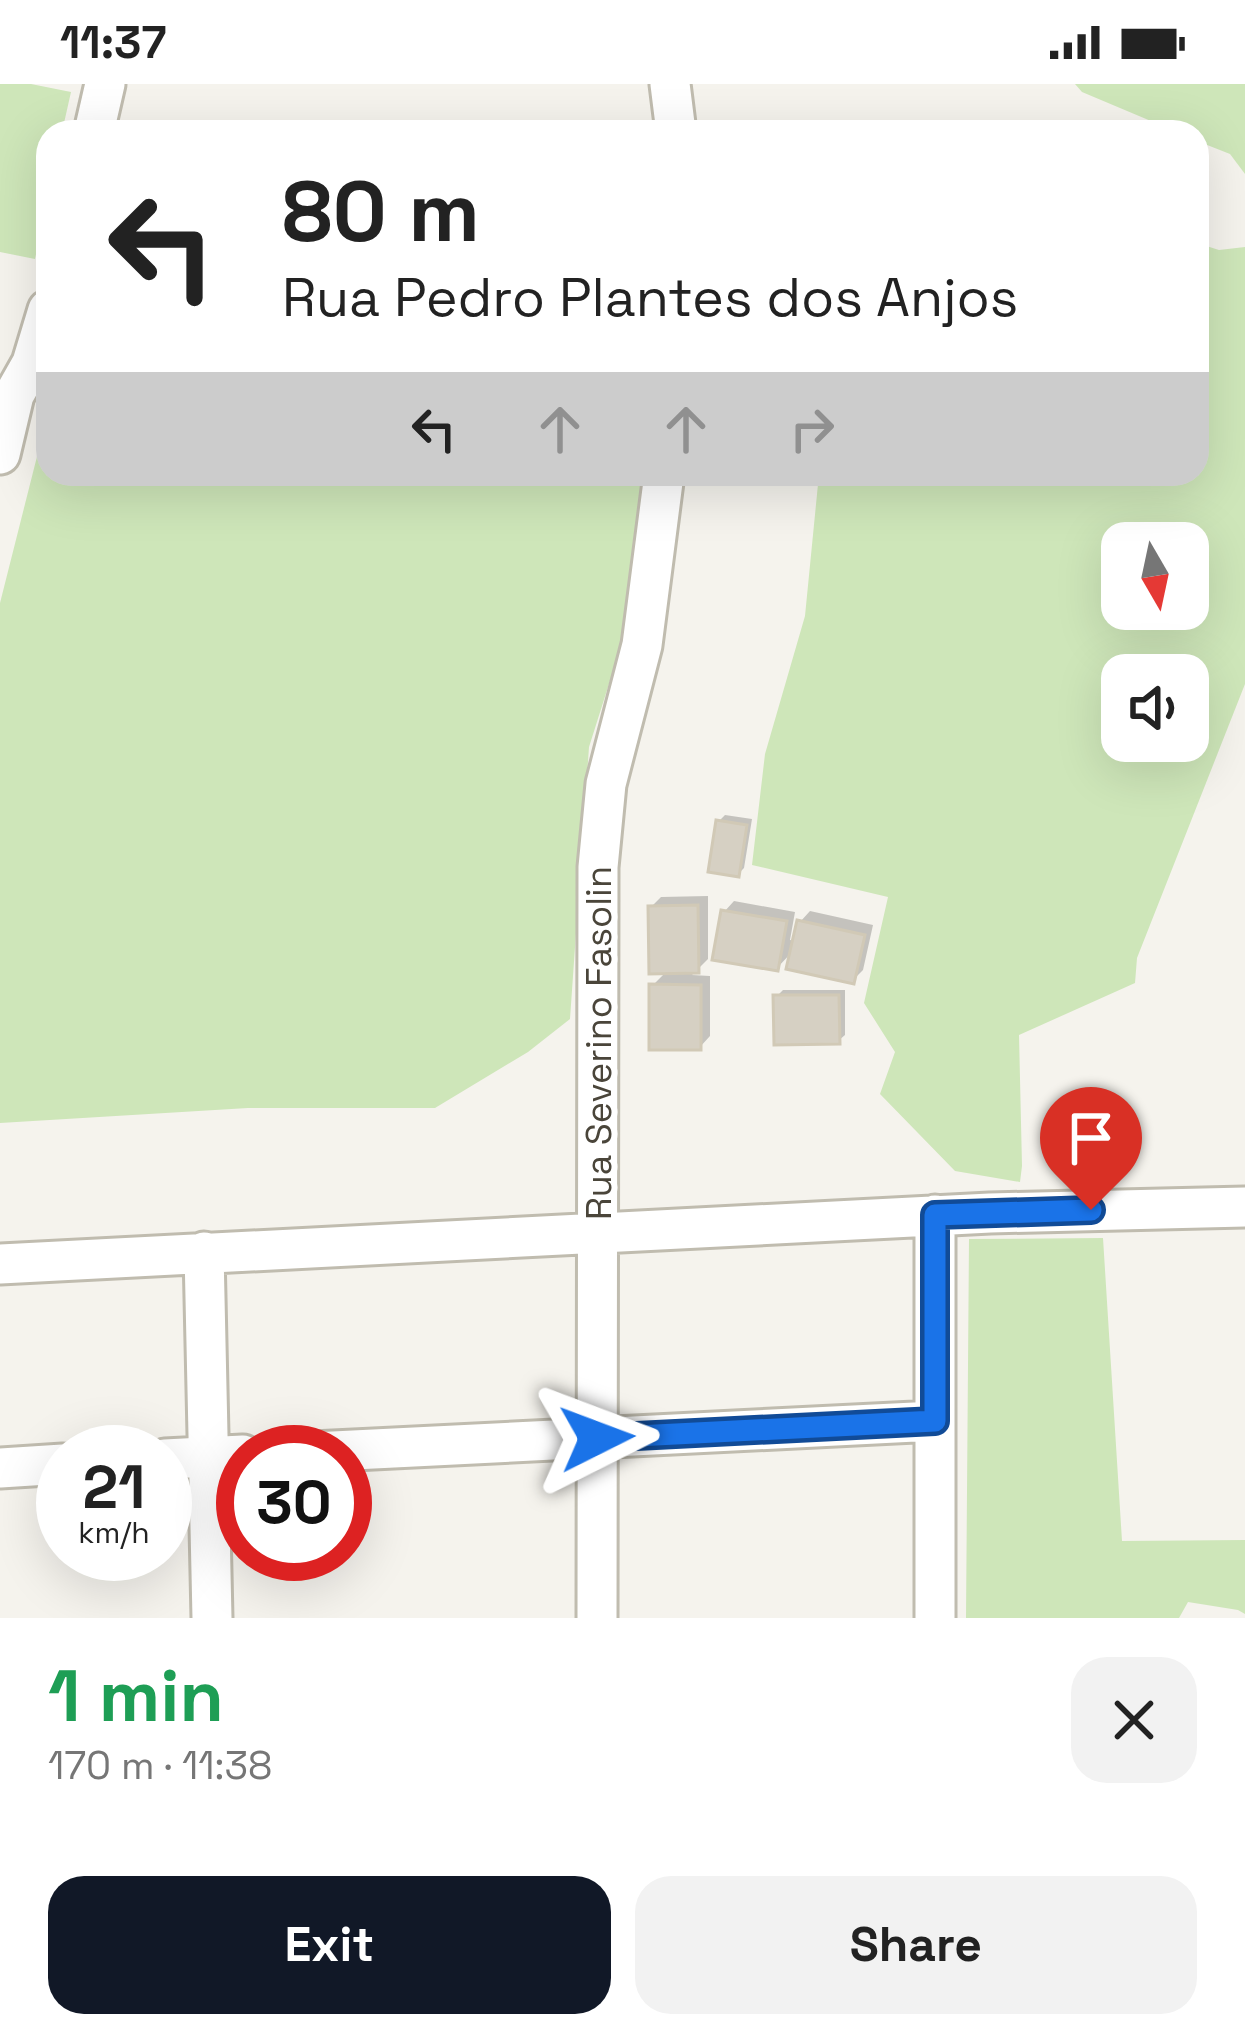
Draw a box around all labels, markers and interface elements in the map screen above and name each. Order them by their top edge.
text: 11:37 [60,14,166,71]
text: 80 m [282,158,480,266]
icon: left [84,168,240,324]
text: Rua Pedro Plantes dos Anjos [282,263,1018,332]
icon: left [401,396,467,462]
icon: ahead [527,396,593,462]
icon: ahead [653,396,719,462]
icon: right [779,396,845,462]
north arrow [1101,522,1209,630]
map controls [1101,522,1209,762]
button: sound [1101,654,1209,762]
street label: Rua Severino Fasolin [576,866,622,1220]
pin [1040,1087,1142,1210]
icon: arrive [1058,1105,1124,1171]
position arrow [534,1375,660,1501]
speed limit sign: 30 [216,1425,372,1581]
text: 21 [83,1449,145,1526]
text: km/h [78,1513,150,1552]
text: 1 min [48,1650,224,1742]
button: close [1071,1657,1197,1783]
text: 170 m · 11:38 [48,1741,272,1790]
button: Exit [48,1876,611,2014]
button: Share [635,1876,1197,2014]

